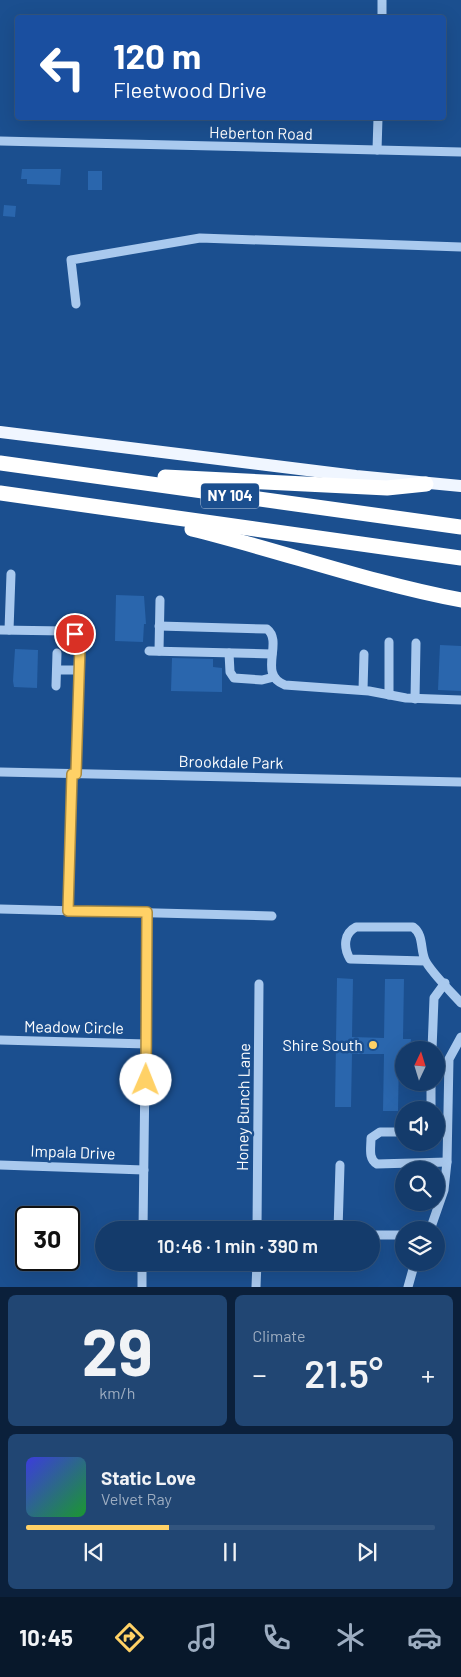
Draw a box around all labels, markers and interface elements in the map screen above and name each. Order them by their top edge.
text: 120 m [113,34,201,76]
icon: left [30,35,95,100]
text: Fleetwood Drive [113,76,267,102]
street label: Heberton Road [209,122,313,143]
road number: NY 104 [201,484,259,508]
pin [54,613,96,655]
icon: arrive [61,620,89,648]
street label: Brookdale Park [178,751,284,772]
street label: Meadow Circle [24,1016,124,1037]
place label: Shire South [282,1035,363,1054]
marker: Shire South [367,1039,379,1051]
north arrow [395,1041,445,1091]
map controls [395,1041,445,1271]
street label: Honey Bunch Lane [232,1043,253,1171]
position arrow [119,1053,171,1105]
button: sound [395,1101,445,1151]
street label: Impala Drive [30,1141,116,1162]
button: search [395,1161,445,1211]
speed limit sign: 30 [15,1206,80,1271]
button: layers [395,1221,445,1271]
text: 10:46 · 1 min · 390 m [157,1234,318,1257]
text: 29 [82,1311,153,1389]
text: Climate [253,1326,305,1345]
text: 21.5° [304,1350,383,1396]
text: − [253,1357,267,1391]
text: + [421,1357,435,1391]
text: km/h [99,1383,135,1402]
text: Static Love [101,1466,196,1489]
text: Velvet Ray [101,1489,172,1508]
icon: previous [80,1538,108,1566]
icon: pause [216,1538,244,1566]
icon: next [353,1538,381,1566]
icon: directions [112,1620,147,1655]
icon: music [185,1620,220,1655]
icon: phone [259,1620,294,1655]
icon: climate [333,1620,368,1655]
icon: car [407,1620,442,1655]
text: 10:45 [19,1624,73,1650]

